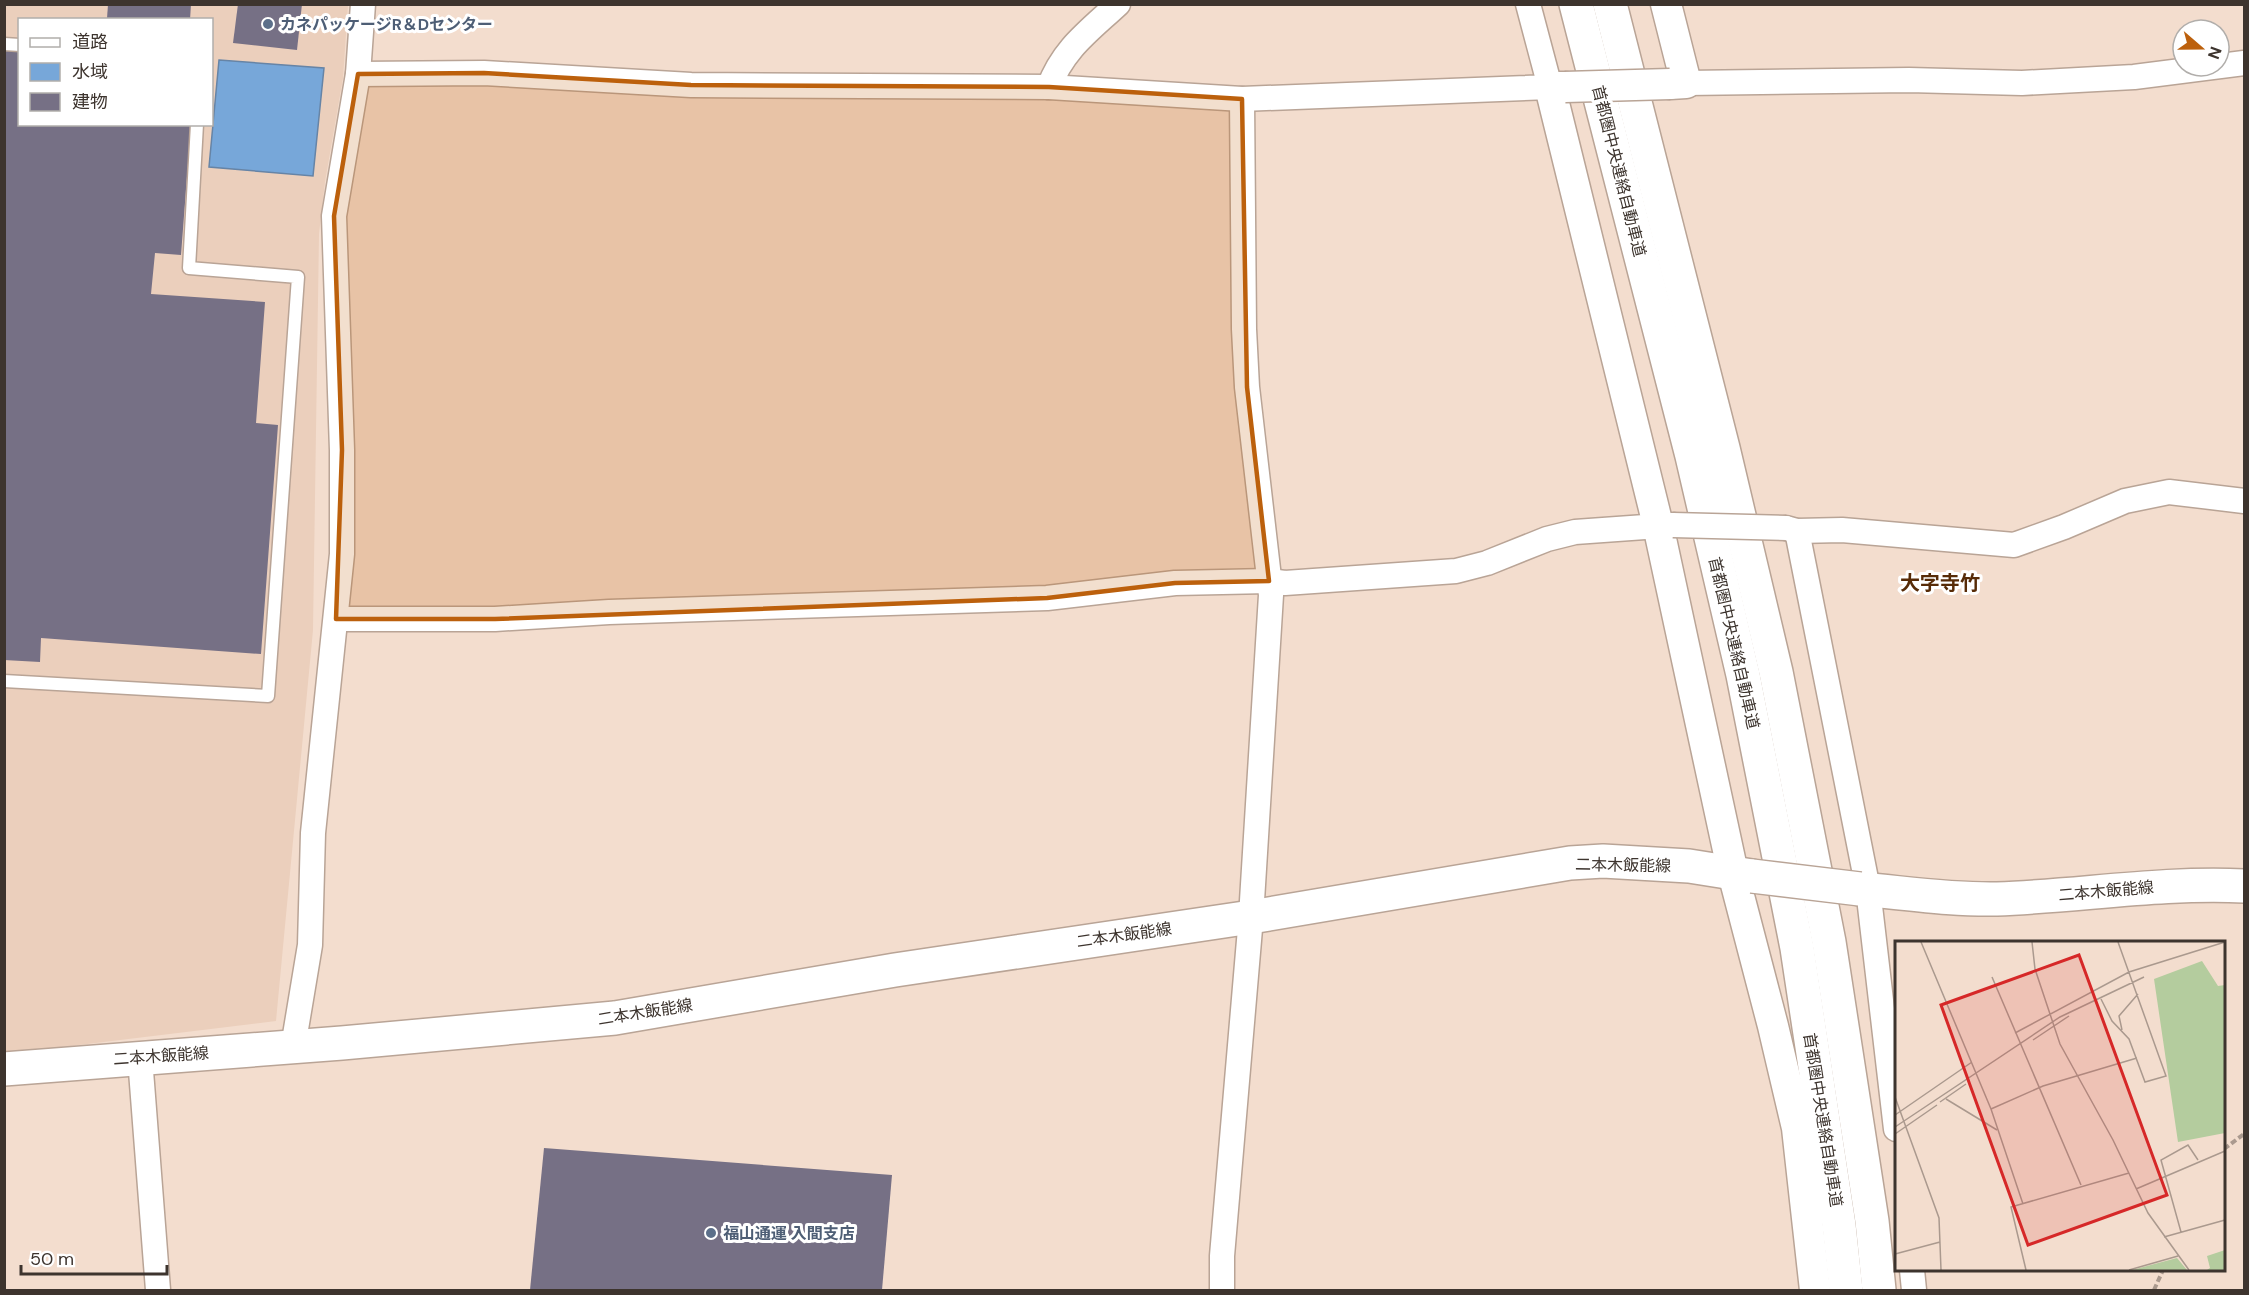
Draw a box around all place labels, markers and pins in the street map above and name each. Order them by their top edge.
place label: カネパッケージR＆Dセンター [280,14,493,35]
marker: カネパッケージR＆Dセンター [261,17,275,31]
place label: 福山通運 入間支店 [723,1223,855,1244]
marker: 福山通運 入間支店 [704,1226,718,1240]

